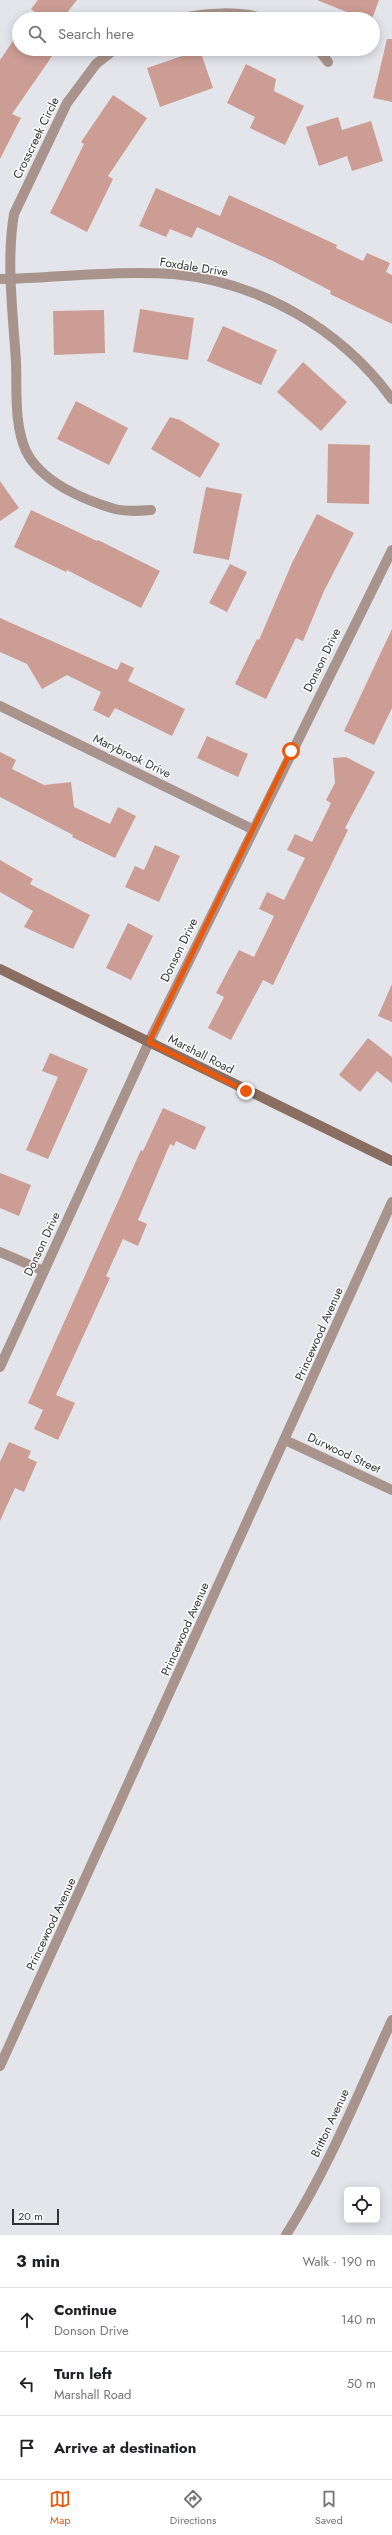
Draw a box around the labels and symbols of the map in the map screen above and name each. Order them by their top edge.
street label: Crosscreek Circle [8,94,64,182]
street label: Foxdale Drive [159,253,229,281]
street label: Donson Drive [299,625,345,695]
street label: Marybrook Drive [90,729,174,783]
route start [282,742,300,760]
street label: Donson Drive [156,915,202,985]
street label: Marshall Road [165,1030,237,1078]
route end [237,1082,255,1100]
street label: Donson Drive [19,1209,65,1279]
street label: Princewood Avenue [290,1284,348,1384]
street label: Durwood Street [304,1428,384,1478]
street label: Princewood Avenue [156,1579,214,1679]
street label: Princewood Avenue [22,1875,80,1973]
street label: Britton Avenue [306,2086,354,2160]
scale bar [12,2207,59,2226]

